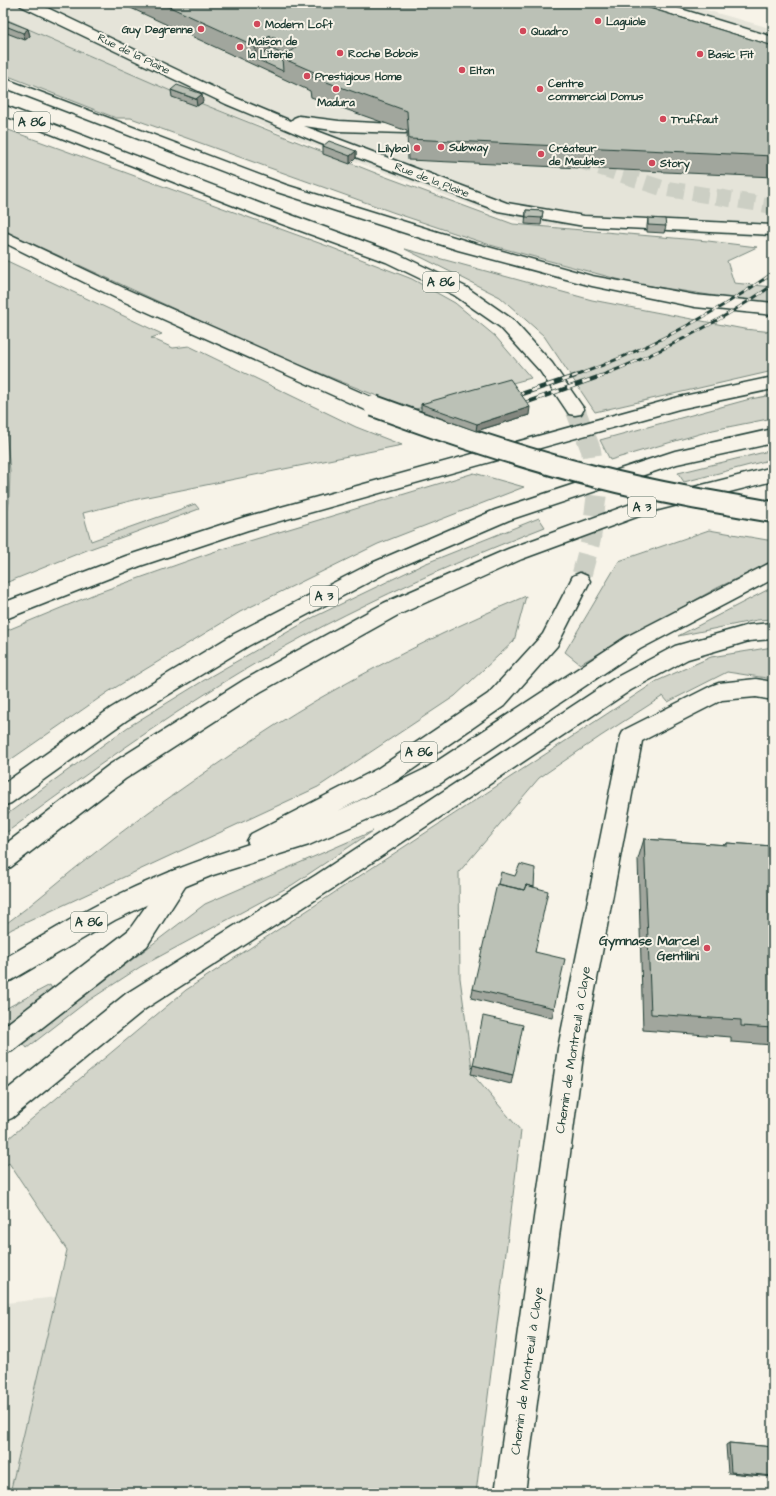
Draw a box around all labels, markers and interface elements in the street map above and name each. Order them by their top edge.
place label: Laguiole [606,14,646,31]
marker: Laguiole [593,16,603,26]
place label: Modern Loft [265,17,333,32]
marker: Modern Loft [252,19,262,29]
place label: Guy Degrenne [122,22,193,39]
marker: Guy Degrenne [196,24,206,34]
place label: Quadro [531,24,569,39]
marker: Quadro [518,26,528,36]
street label: Rue de la Plaine [95,30,173,78]
place label: Maison de la Literie [247,34,298,62]
marker: Maison de la Literie [235,42,245,52]
place label: Roche Bobois [348,46,419,61]
place label: Basic Fit [708,47,754,62]
marker: Roche Bobois [335,48,345,58]
marker: Basic Fit [695,49,705,59]
place label: Elton [470,63,495,78]
marker: Elton [457,65,467,75]
place label: Prestigious Home [315,69,402,86]
marker: Prestigious Home [302,71,312,81]
place label: Centre commercial Domus [548,76,644,104]
marker: Madura [331,84,341,94]
marker: Centre commercial Domus [535,84,545,94]
place label: Madura [317,95,355,110]
road number: A 86 [14,112,50,132]
place label: Truffaut [670,112,719,127]
marker: Truffaut [658,114,668,124]
place label: Subway [448,140,489,157]
place label: Lilybol [378,141,409,158]
place label: Créateur de Meubles [548,141,605,169]
marker: Subway [436,142,446,152]
marker: Lilybol [412,143,422,153]
marker: Créateur de Meubles [536,149,546,159]
place label: Story [659,156,691,173]
marker: Story [647,158,657,168]
street label: Rue de la Plaine [392,159,472,201]
road number: A 86 [423,272,459,292]
road number: A 3 [628,497,656,517]
road number: A 3 [310,586,338,606]
road number: A 86 [401,742,437,762]
road number: A 86 [71,912,107,932]
place label: Gymnase Marcel Gentilini [599,932,700,965]
marker: Gymnase Marcel Gentilini [702,943,712,953]
street label: Chemin de Montreuil à Claye [551,965,596,1135]
street label: Chemin de Montreuil à Claye [506,1286,549,1456]

